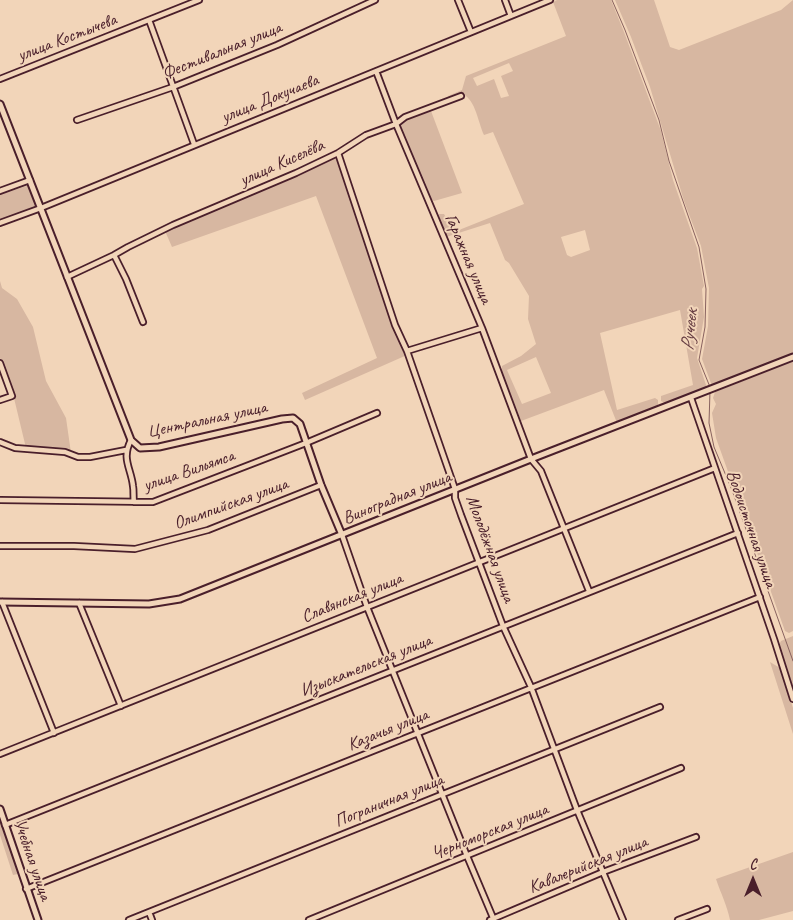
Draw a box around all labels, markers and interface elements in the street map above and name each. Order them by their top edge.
street label: улица Костычева [14,9,120,67]
street label: Фестивальная улица [159,17,285,85]
street label: улица Докучаева [218,70,322,128]
street label: улица Киселёва [236,135,328,191]
street label: Гаражная улица [439,211,497,307]
water label: Ручеек [677,308,703,352]
street label: Центральная улица [145,397,269,443]
street label: улица Вильямса [140,445,238,497]
street label: Виноградная улица [340,466,454,530]
street label: Водоисточная улица [721,467,781,591]
street label: Олимпийская улица [171,473,291,535]
street label: Молодёжная улица [461,493,519,605]
street label: Славянская улица [298,568,406,628]
street label: Изыскательская улица [297,630,435,702]
street label: Казачья улица [344,704,432,756]
street label: Пограничная улица [331,769,447,833]
street label: Черноморская улица [429,799,551,865]
street label: Учебная улица [8,816,56,904]
street label: Кавалерийская улица [525,831,651,899]
north arrow [728,855,778,905]
text: С [750,856,756,873]

